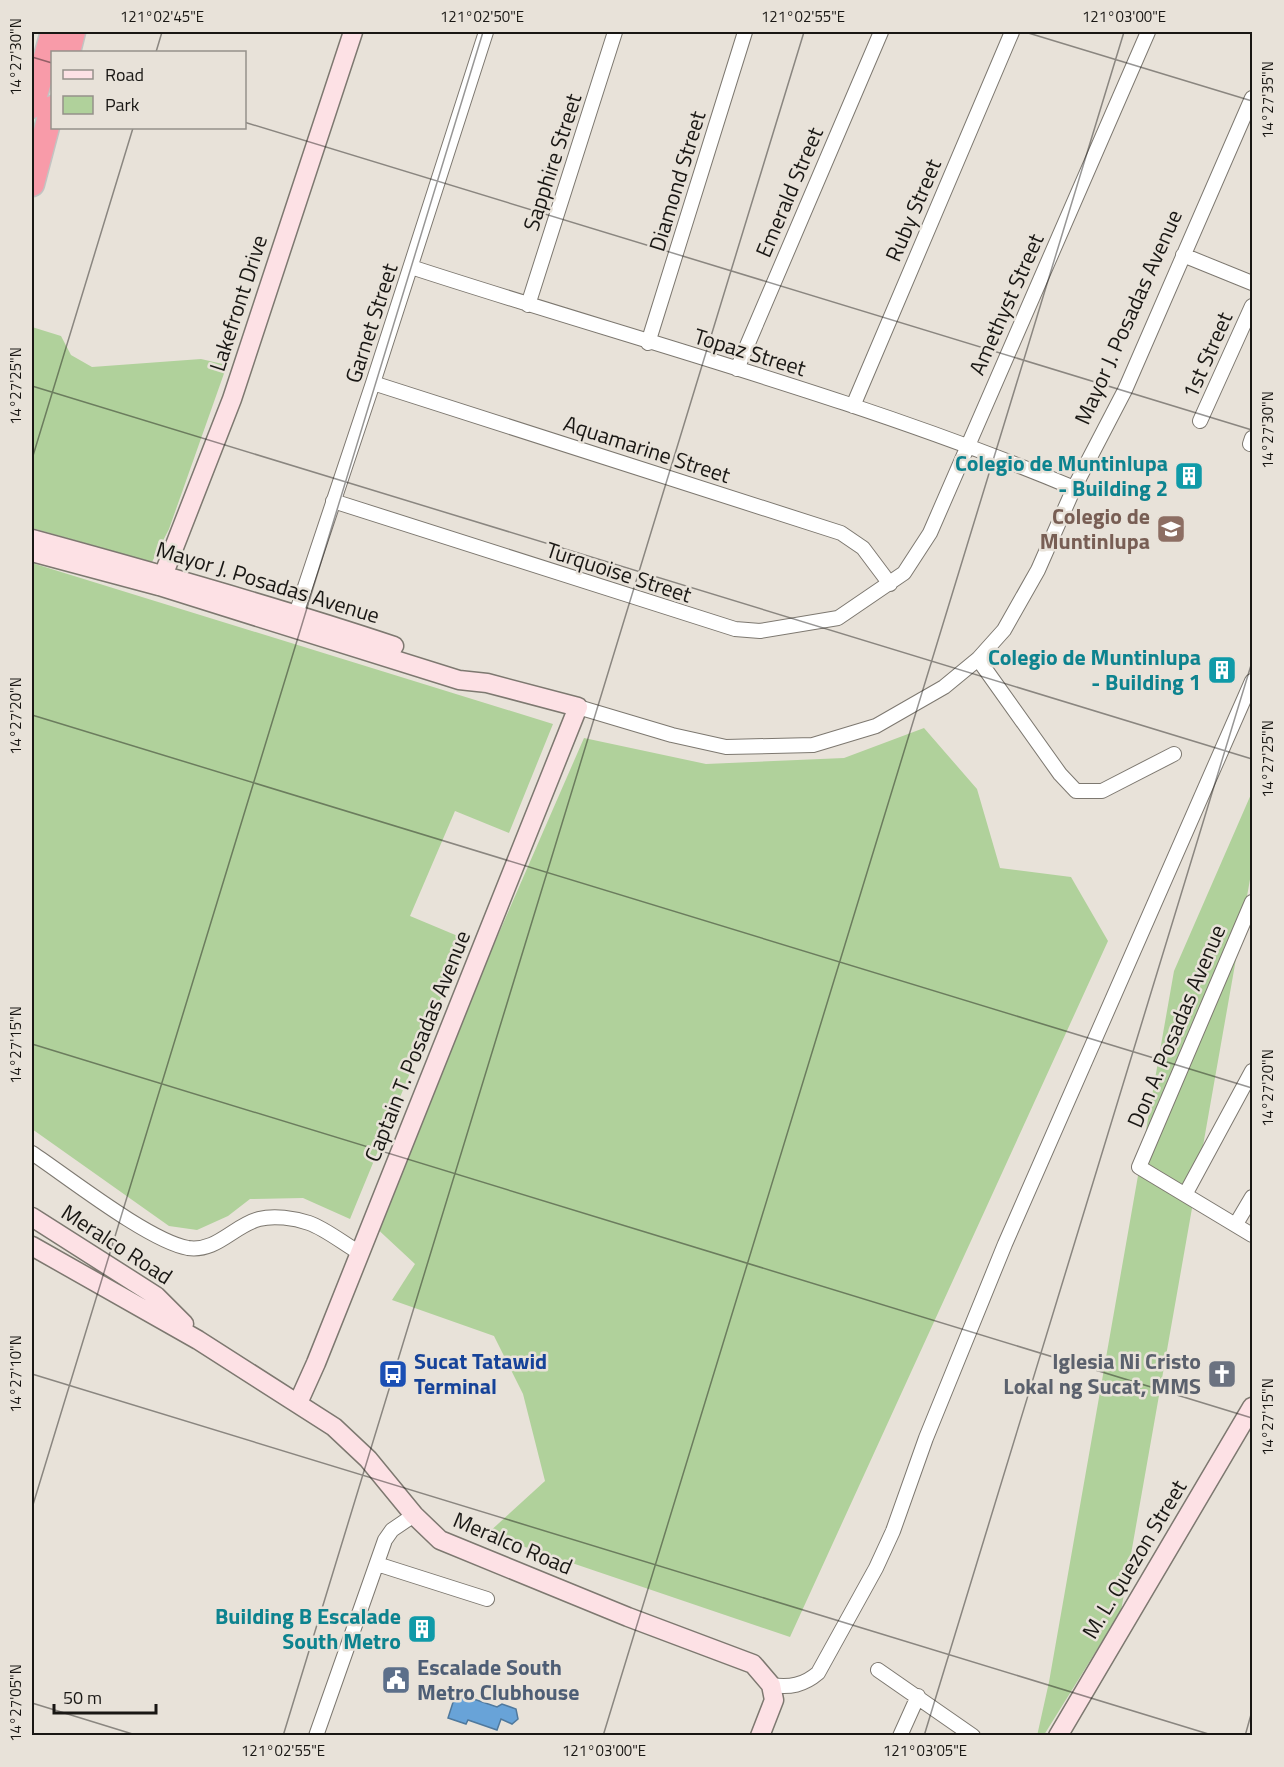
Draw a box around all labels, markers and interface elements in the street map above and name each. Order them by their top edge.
text: 121°02'45"E [120,5,204,28]
text: 121°02'50"E [440,5,524,28]
text: 121°02'55"E [761,5,845,28]
text: 121°03'00"E [1082,5,1166,28]
text: 14°27'30"N [4,18,27,96]
legend [51,51,246,129]
text: Road [105,61,144,88]
text: 14°27'35"N [1256,61,1279,139]
street label: Sapphire Street [514,89,590,235]
text: Park [105,91,140,118]
street label: Diamond Street [640,106,715,255]
street label: Emerald Street [746,121,832,262]
street label: Ruby Street [876,153,950,267]
street label: Mayor J. Posadas Avenue [1065,204,1191,430]
street label: Amethyst Street [960,227,1053,380]
street label: Lakefront Drive [200,230,276,376]
street label: Garnet Street [336,258,406,387]
street label: 1st Street [1173,306,1241,404]
street label: Topaz Street [690,319,810,385]
text: 14°27'25"N [4,347,27,425]
text: 14°27'30"N [1256,391,1279,469]
street label: Aquamarine Street [559,406,735,492]
place label: Colegio de Muntinlupa - Building 2 [955,446,1168,505]
building icon: Colegio de Muntinlupa - Building 2 [1173,460,1205,492]
place label: Colegio de Muntinlupa [1040,499,1150,558]
school or university icon: Colegio de Muntinlupa [1155,513,1187,545]
street label: Mayor J. Posadas Avenue [152,532,384,632]
street label: Turquoise Street [542,532,696,612]
place label: Colegio de Muntinlupa - Building 1 [988,640,1201,699]
building icon: Colegio de Muntinlupa - Building 1 [1206,654,1238,686]
text: 14°27'20"N [4,677,27,755]
text: 14°27'25"N [1256,720,1279,798]
street label: Don A. Posadas Avenue [1118,919,1234,1133]
street label: Captain T. Posadas Avenue [355,925,479,1167]
text: 14°27'15"N [4,1006,27,1084]
text: 14°27'20"N [1256,1049,1279,1127]
street label: Meralco Road [55,1195,179,1293]
text: 14°27'10"N [4,1335,27,1413]
place label: Sucat Tatawid Terminal [414,1344,547,1403]
place label: Iglesia Ni Cristo Lokal ng Sucat, MMS [1003,1344,1201,1403]
bus stop icon: Sucat Tatawid Terminal [377,1358,409,1390]
church icon: Iglesia Ni Cristo Lokal ng Sucat, MMS [1206,1358,1238,1390]
text: 14°27'15"N [1256,1378,1279,1456]
street label: M. L. Quezon Street [1073,1473,1195,1645]
street label: Meralco Road [448,1503,578,1583]
place label: Building B Escalade South Metro [215,1599,401,1658]
building icon: Building B Escalade South Metro [406,1613,438,1645]
place label: Escalade South Metro Clubhouse [417,1650,579,1709]
text: 14°27'05"N [4,1664,27,1742]
public building icon: Escalade South Metro Clubhouse [380,1664,412,1696]
scale bar [54,1677,156,1715]
text: 50 m [63,1684,102,1711]
text: 121°02'55"E [241,1739,325,1762]
text: 121°03'00"E [562,1739,646,1762]
text: 121°03'05"E [883,1739,967,1762]

